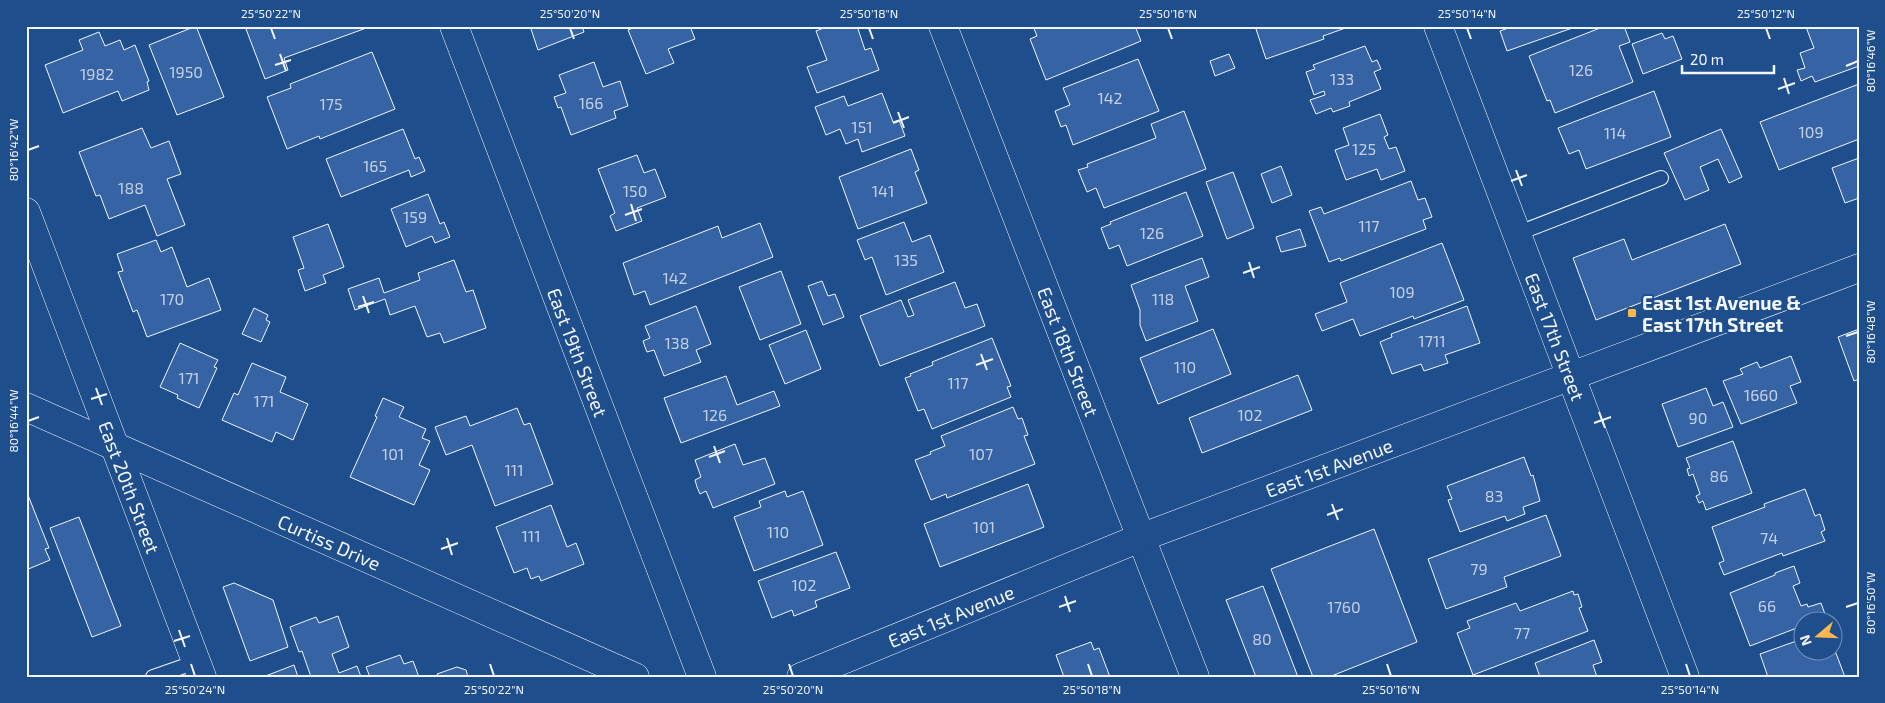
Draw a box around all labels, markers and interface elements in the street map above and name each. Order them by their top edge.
text: 25°50'22"N [241,6,301,20]
text: 25°50'20"N [540,6,600,20]
text: 25°50'18"N [840,6,898,20]
text: 25°50'16"N [1139,6,1197,20]
text: 25°50'14"N [1438,6,1496,20]
text: 25°50'12"N [1737,6,1795,20]
text: 80°16'46"W [1863,30,1877,92]
scale bar [1682,42,1775,74]
text: 20 m [1690,50,1724,68]
house number: 126 [1569,60,1593,79]
house number: 1950 [169,62,203,81]
house number: 1982 [80,64,114,83]
house number: 133 [1330,69,1354,88]
house number: 142 [1097,88,1123,107]
house number: 166 [579,93,603,112]
house number: 175 [319,94,343,113]
house number: 151 [851,117,873,136]
text: 80°16'42"W [6,119,20,181]
house number: 109 [1798,122,1824,141]
house number: 114 [1604,123,1626,142]
house number: 125 [1352,139,1376,158]
house number: 165 [363,156,387,175]
house number: 188 [118,178,144,197]
house number: 150 [623,181,647,200]
house number: 141 [872,181,894,200]
house number: 159 [403,207,427,226]
house number: 117 [1359,216,1379,235]
house number: 126 [1140,223,1164,242]
house number: 135 [894,250,918,269]
house number: 142 [662,268,688,287]
street label: East 17th Street [1521,269,1590,404]
house number: 109 [1389,282,1415,301]
street label: East 19th Street [543,284,613,420]
street label: East 18th Street [1034,284,1104,419]
house number: 170 [160,289,184,308]
house number: 118 [1152,289,1174,308]
place label: East 1st Avenue & East 17th Street [1642,291,1801,336]
text: 80°16'48"W [1863,300,1877,364]
marker: East 1st Avenue & East 17th Street [1626,307,1638,319]
house number: 1711 [1418,331,1446,350]
house number: 138 [665,333,689,352]
house number: 110 [1174,357,1196,376]
house number: 171 [179,368,199,387]
house number: 117 [948,373,968,392]
house number: 1660 [1744,385,1778,404]
text: 80°16'44"W [6,389,20,453]
house number: 171 [254,391,274,410]
house number: 126 [703,405,727,424]
house number: 102 [1237,405,1263,424]
house number: 90 [1689,408,1707,427]
street label: East 20th Street [95,418,166,556]
street label: East 1st Avenue [1262,433,1396,501]
house number: 101 [382,444,404,463]
house number: 107 [969,444,993,463]
house number: 111 [504,460,524,479]
house number: 86 [1710,466,1728,485]
house number: 83 [1485,486,1503,505]
street label: Curtiss Drive [275,509,384,574]
house number: 101 [973,517,995,536]
house number: 110 [767,522,789,541]
house number: 111 [521,526,541,545]
house number: 74 [1760,528,1778,547]
house number: 79 [1470,559,1488,578]
text: 80°16'50"W [1863,572,1877,634]
house number: 102 [791,575,817,594]
street label: East 1st Avenue [884,579,1017,652]
house number: 66 [1758,596,1776,615]
house number: 1760 [1327,597,1361,616]
north arrow [1792,610,1842,660]
house number: 77 [1514,623,1530,642]
house number: 80 [1252,629,1272,648]
text: N [1796,633,1815,648]
text: 25°50'24"N [165,682,225,696]
text: 25°50'22"N [464,682,524,696]
text: 25°50'20"N [763,682,823,696]
text: 25°50'18"N [1063,682,1121,696]
text: 25°50'16"N [1362,682,1420,696]
text: 25°50'14"N [1661,682,1719,696]

